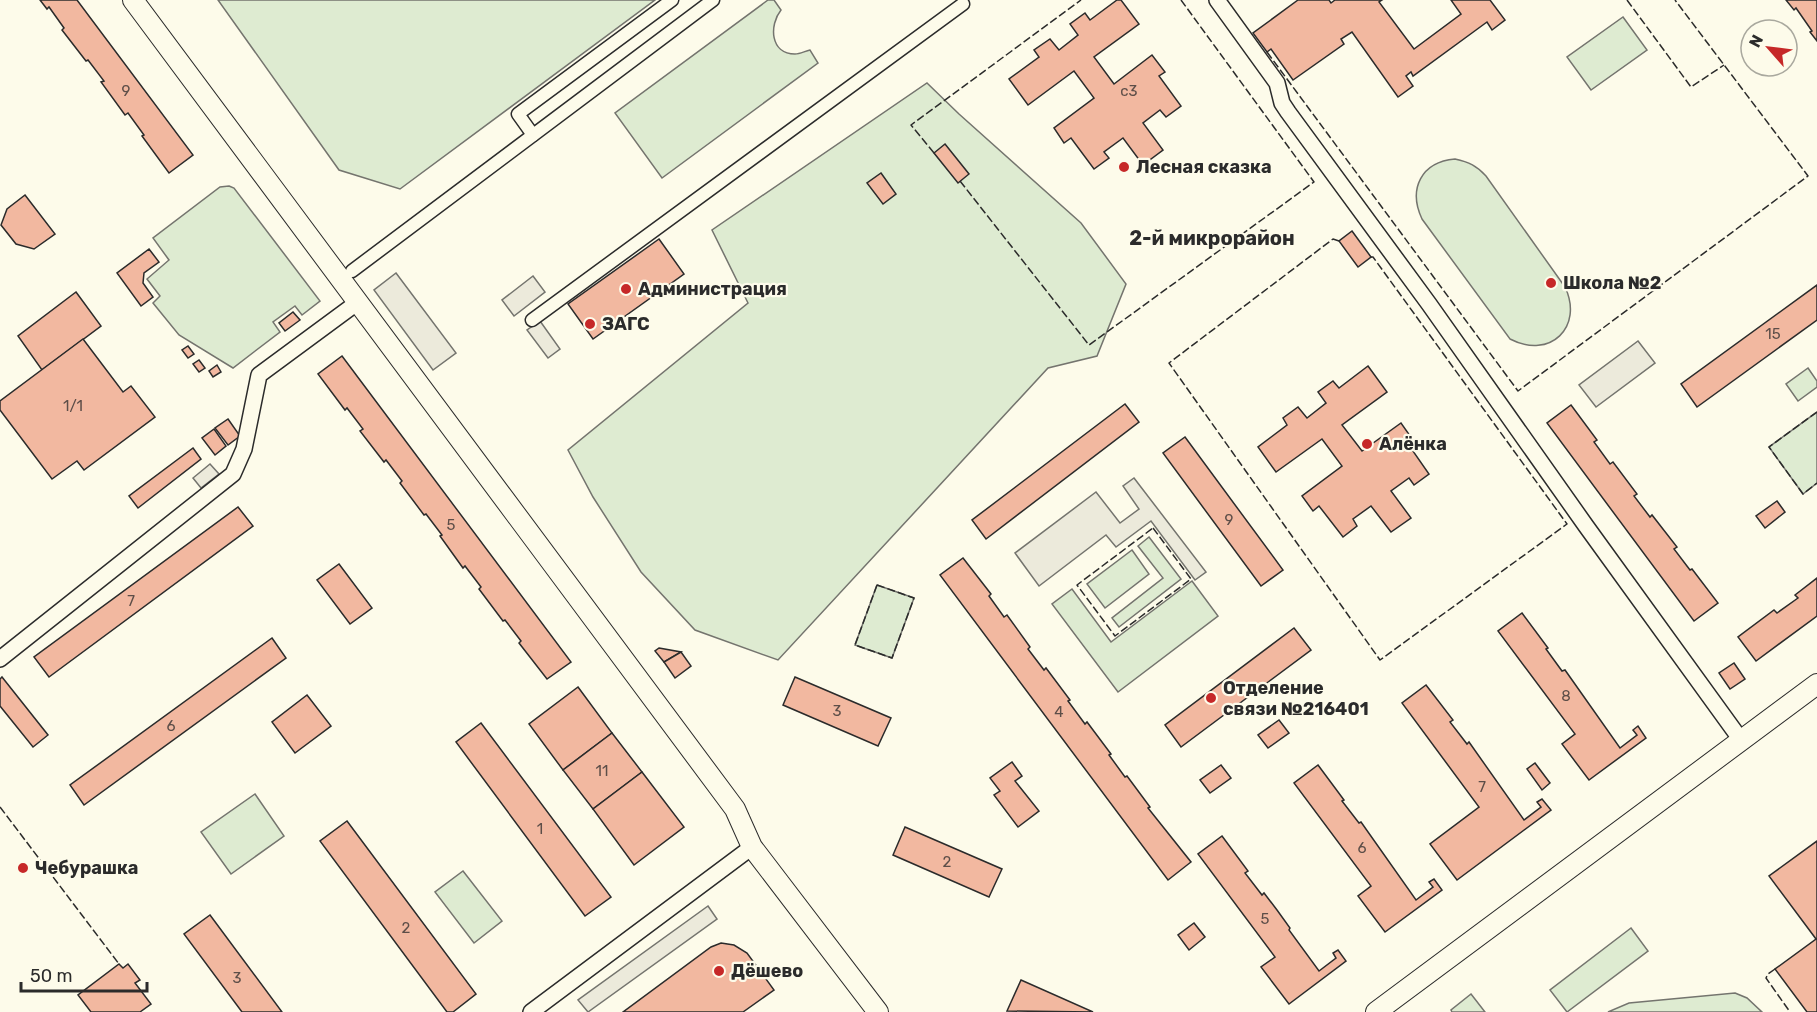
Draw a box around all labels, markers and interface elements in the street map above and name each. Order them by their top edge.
north arrow [1739,18,1799,78]
text: N [1745,32,1767,51]
house number: 9 [122,82,131,100]
house number: с3 [1120,82,1138,100]
place label: Лесная сказка [1136,156,1272,178]
marker: Лесная сказка [1117,160,1131,174]
district label: 2-й микрорайон [1129,226,1295,250]
place label: Школа №2 [1563,272,1662,294]
marker: Школа №2 [1544,276,1558,290]
place label: Администрация [638,278,787,300]
marker: Администрация [619,282,633,296]
place label: ЗАГС [602,313,650,335]
marker: ЗАГС [583,317,597,331]
house number: 15 [1765,325,1781,343]
house number: 1/1 [63,397,83,415]
place label: Алёнка [1379,433,1447,455]
marker: Алёнка [1360,437,1374,451]
house number: 9 [1225,511,1234,529]
house number: 5 [447,516,456,534]
house number: 7 [127,592,135,610]
place label: Отделение связи №216401 [1223,677,1369,720]
house number: 8 [1561,687,1571,705]
marker: Отделение связи №216401 [1204,691,1218,705]
house number: 3 [832,702,842,720]
house number: 4 [1054,703,1064,721]
house number: 6 [166,717,176,735]
house number: 11 [596,762,608,780]
house number: 7 [1478,778,1486,796]
house number: 1 [537,820,543,838]
house number: 6 [1357,839,1367,857]
house number: 2 [943,853,952,871]
place label: Чебурашка [35,857,138,879]
marker: Чебурашка [16,861,30,875]
house number: 5 [1261,910,1270,928]
house number: 2 [402,919,411,937]
scale bar [21,955,147,993]
place label: Дёшево [731,960,803,982]
marker: Дёшево [712,964,726,978]
text: 50 m [30,965,73,987]
house number: 3 [232,969,242,987]

